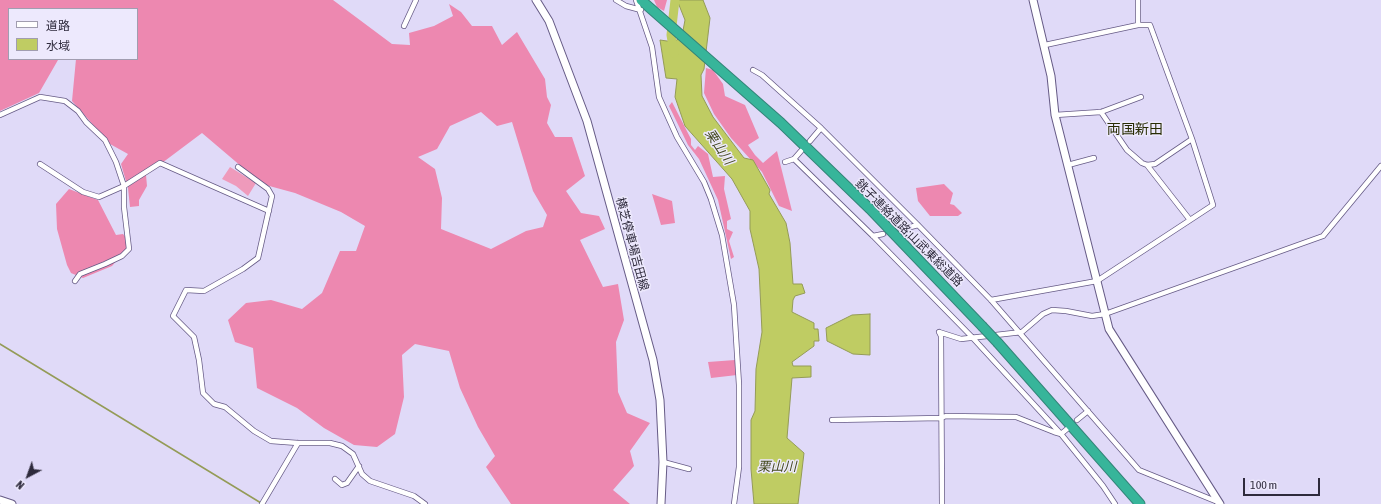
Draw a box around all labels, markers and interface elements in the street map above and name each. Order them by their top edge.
legend [8,8,138,60]
text: 道路 [46,19,70,33]
text: 水域 [46,39,70,53]
district label: 両国新田 [1107,122,1163,138]
water label: 栗山川 [702,126,736,168]
street label: 銚子連絡道路;山武東総道路 [852,176,966,290]
street label: 横芝停車場吉田線 [613,196,651,292]
north arrow [8,456,48,496]
water label: 栗山川 [758,459,796,475]
scale bar [1245,470,1322,496]
text: N [14,478,27,492]
text: 100 m [1250,478,1277,492]

